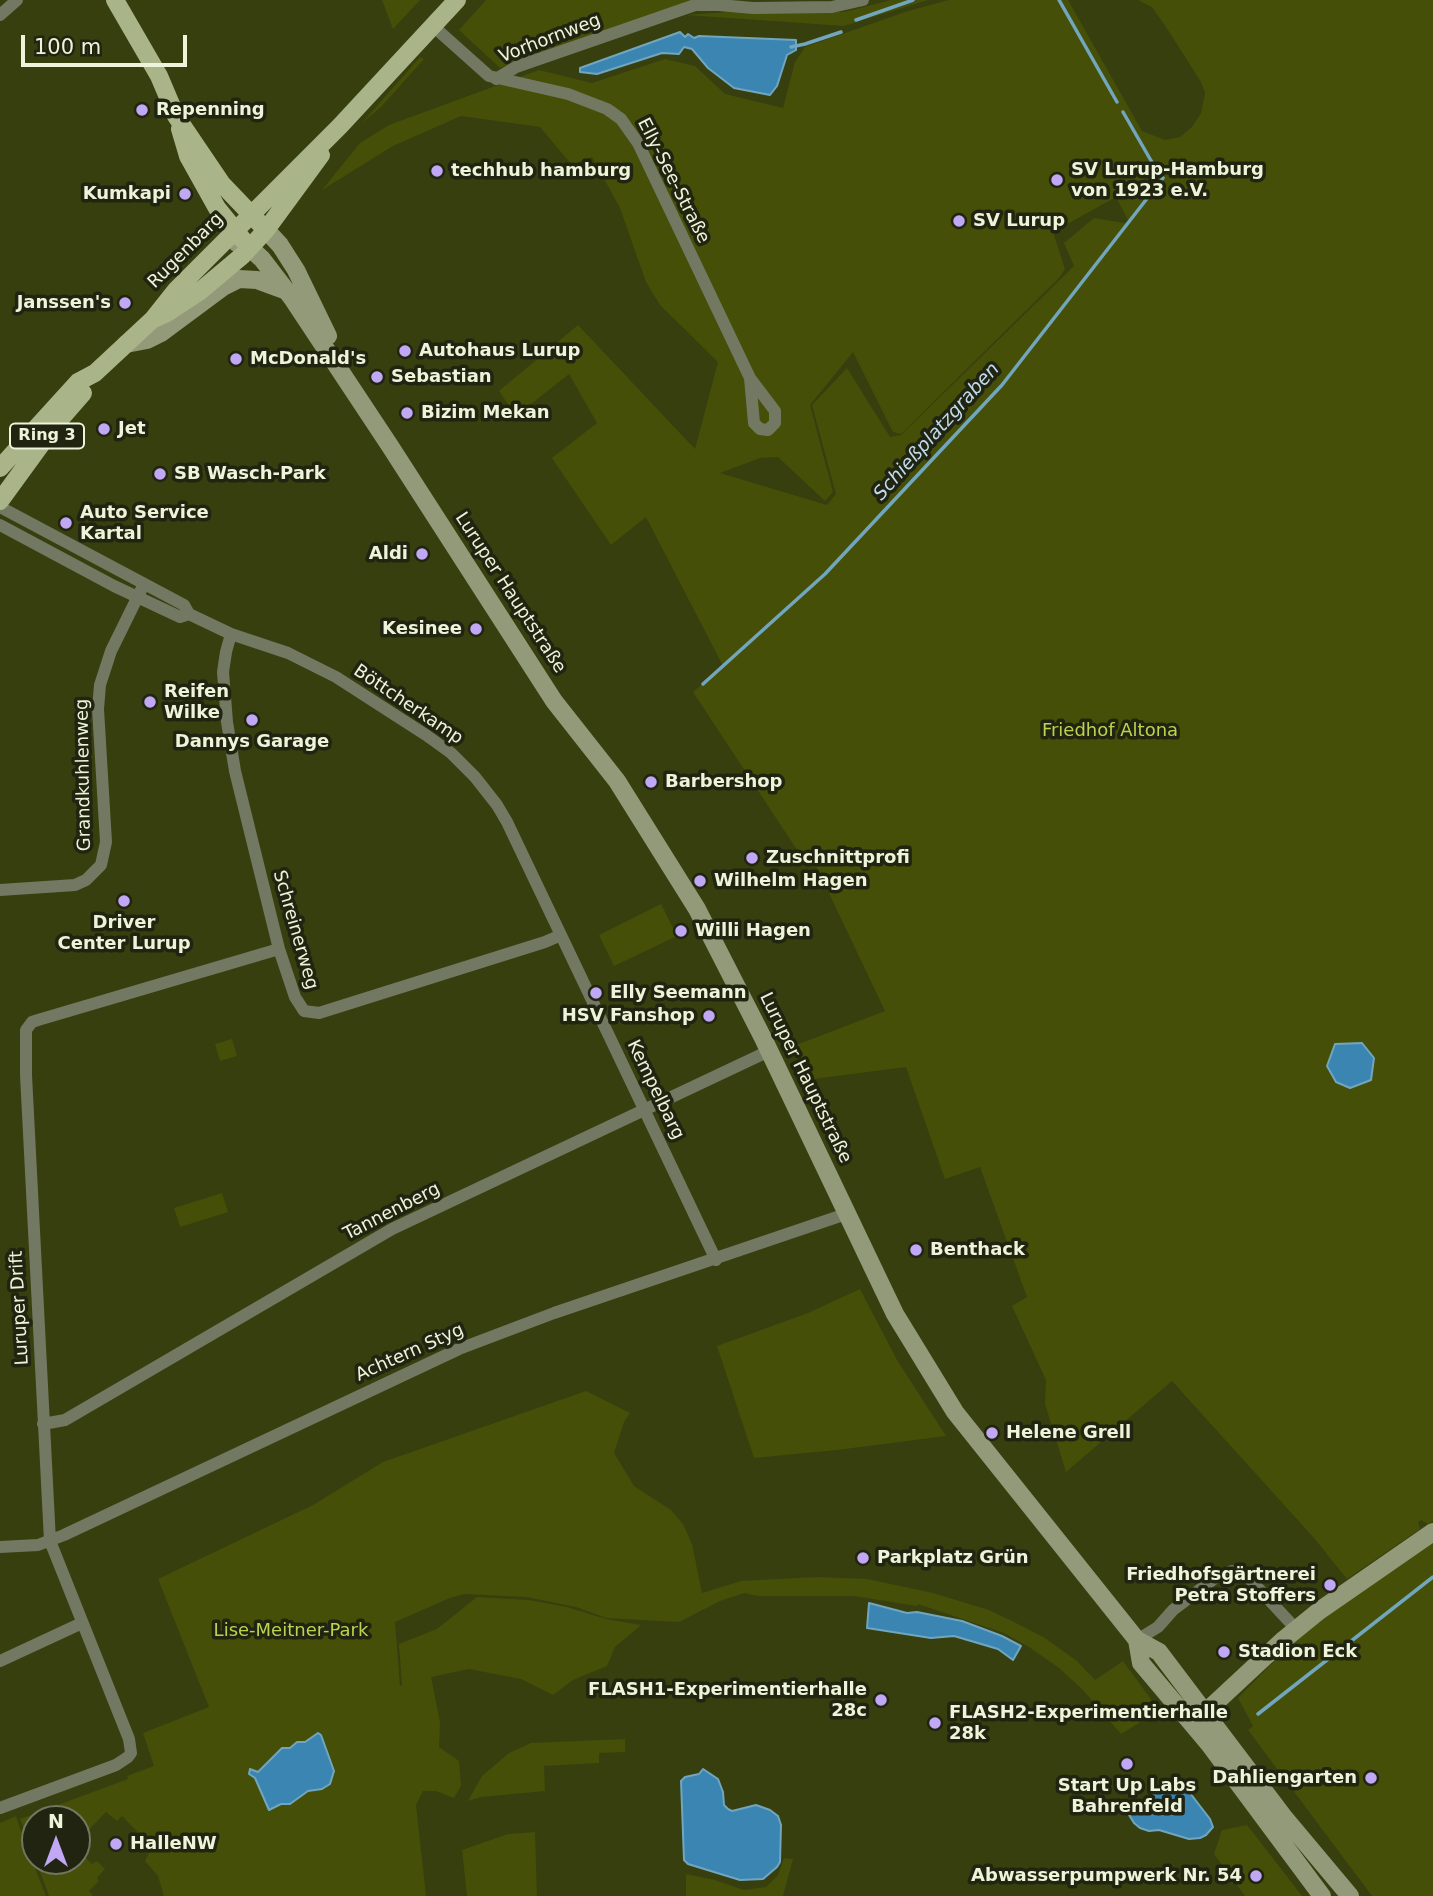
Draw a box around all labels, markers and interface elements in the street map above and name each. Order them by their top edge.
street label: Vorhornweg [496,10,604,68]
scale bar [24,21,191,65]
text: 100 m [34,35,101,59]
place label: Repenning [156,99,265,121]
marker: Repenning [134,102,150,118]
street label: Elly-See-Straße [632,115,714,247]
place label: SV Lurup-Hamburg von 1923 e.V. [1071,159,1264,202]
place label: techhub hamburg [451,160,631,182]
marker: techhub hamburg [429,163,445,179]
marker: SV Lurup-Hamburg von 1923 e.V. [1049,172,1065,188]
place label: Kumkapi [83,183,171,205]
marker: Kumkapi [177,186,193,202]
street label: Rugenbarg [144,209,228,293]
place label: SV Lurup [973,210,1065,232]
marker: SV Lurup [951,213,967,229]
place label: Janssen's [17,292,111,314]
marker: Janssen's [117,295,133,311]
place label: Autohaus Lurup [419,340,580,362]
marker: Autohaus Lurup [397,343,413,359]
place label: McDonald's [250,348,366,370]
marker: McDonald's [228,351,244,367]
water label: Schießplatzgraben [869,359,1005,505]
place label: Sebastian [391,366,492,388]
marker: Sebastian [369,369,385,385]
place label: Bizim Mekan [421,402,550,424]
marker: Bizim Mekan [399,405,415,421]
place label: Jet [118,418,146,440]
marker: Jet [96,421,112,437]
road number: Ring 3 [10,424,84,448]
place label: SB Wasch-Park [174,463,326,485]
marker: SB Wasch-Park [152,466,168,482]
place label: Auto Service Kartal [80,502,209,544]
street label: Luruper Hauptstraße [450,509,570,677]
marker: Auto Service Kartal [58,515,74,531]
place label: Aldi [369,543,408,565]
marker: Aldi [414,546,430,562]
place label: Kesinee [382,618,462,640]
marker: Kesinee [468,621,484,637]
street label: Böttcherkamp [349,660,467,750]
place label: Reifen Wilke [164,681,229,724]
marker: Reifen Wilke [142,694,158,710]
street label: Grandkuhlenweg [72,699,96,851]
marker: Dannys Garage [244,712,260,728]
park label: Friedhof Altona [1042,720,1178,742]
place label: Dannys Garage [175,731,329,753]
place label: Barbershop [665,771,782,793]
marker: Barbershop [643,774,659,790]
place label: Zuschnittprofi [766,847,910,869]
marker: Zuschnittprofi [744,850,760,866]
street label: Schreinerweg [268,868,322,992]
place label: Wilhelm Hagen [714,870,868,892]
marker: Wilhelm Hagen [692,873,708,889]
marker: Driver Center Lurup [116,893,132,909]
place label: Driver Center Lurup [57,912,191,954]
place label: Willi Hagen [695,920,811,942]
marker: Willi Hagen [673,923,689,939]
place label: Elly Seemann [610,982,747,1004]
marker: Elly Seemann [588,985,604,1001]
street label: Luruper Hauptstraße [754,989,856,1167]
place label: HSV Fanshop [562,1005,695,1027]
marker: HSV Fanshop [701,1008,717,1024]
street label: Kempelbarg [622,1037,688,1143]
street label: Tannenberg [340,1178,444,1246]
place label: Benthack [930,1239,1025,1261]
marker: Benthack [908,1242,924,1258]
street label: Luruper Drift [6,1250,34,1366]
street label: Achtern Styg [353,1320,467,1386]
place label: Helene Grell [1006,1422,1131,1444]
marker: Helene Grell [984,1425,1000,1441]
place label: Parkplatz Grün [877,1547,1029,1569]
marker: Parkplatz Grün [855,1550,871,1566]
place label: Friedhofsgärtnerei Petra Stoffers [1126,1564,1316,1606]
marker: Friedhofsgärtnerei Petra Stoffers [1322,1577,1338,1593]
park label: Lise-Meitner-Park [214,1620,368,1642]
place label: Stadion Eck [1238,1641,1357,1663]
marker: Stadion Eck [1216,1644,1232,1660]
place label: FLASH1-Experimentierhalle 28c [588,1679,867,1722]
marker: FLASH1-Experimentierhalle 28c [873,1692,889,1708]
place label: FLASH2-Experimentierhalle 28k [949,1702,1228,1744]
marker: FLASH2-Experimentierhalle 28k [927,1715,943,1731]
marker: Start Up Labs Bahrenfeld [1119,1756,1135,1772]
place label: Dahliengarten [1212,1767,1357,1789]
marker: Dahliengarten [1363,1770,1379,1786]
place label: Start Up Labs Bahrenfeld [1058,1775,1196,1817]
north arrow [21,1805,91,1875]
text: N [48,1810,64,1832]
place label: HalleNW [130,1833,217,1855]
marker: HalleNW [108,1836,124,1852]
place label: Abwasserpumpwerk Nr. 54 [971,1865,1242,1887]
marker: Abwasserpumpwerk Nr. 54 [1248,1868,1264,1884]

